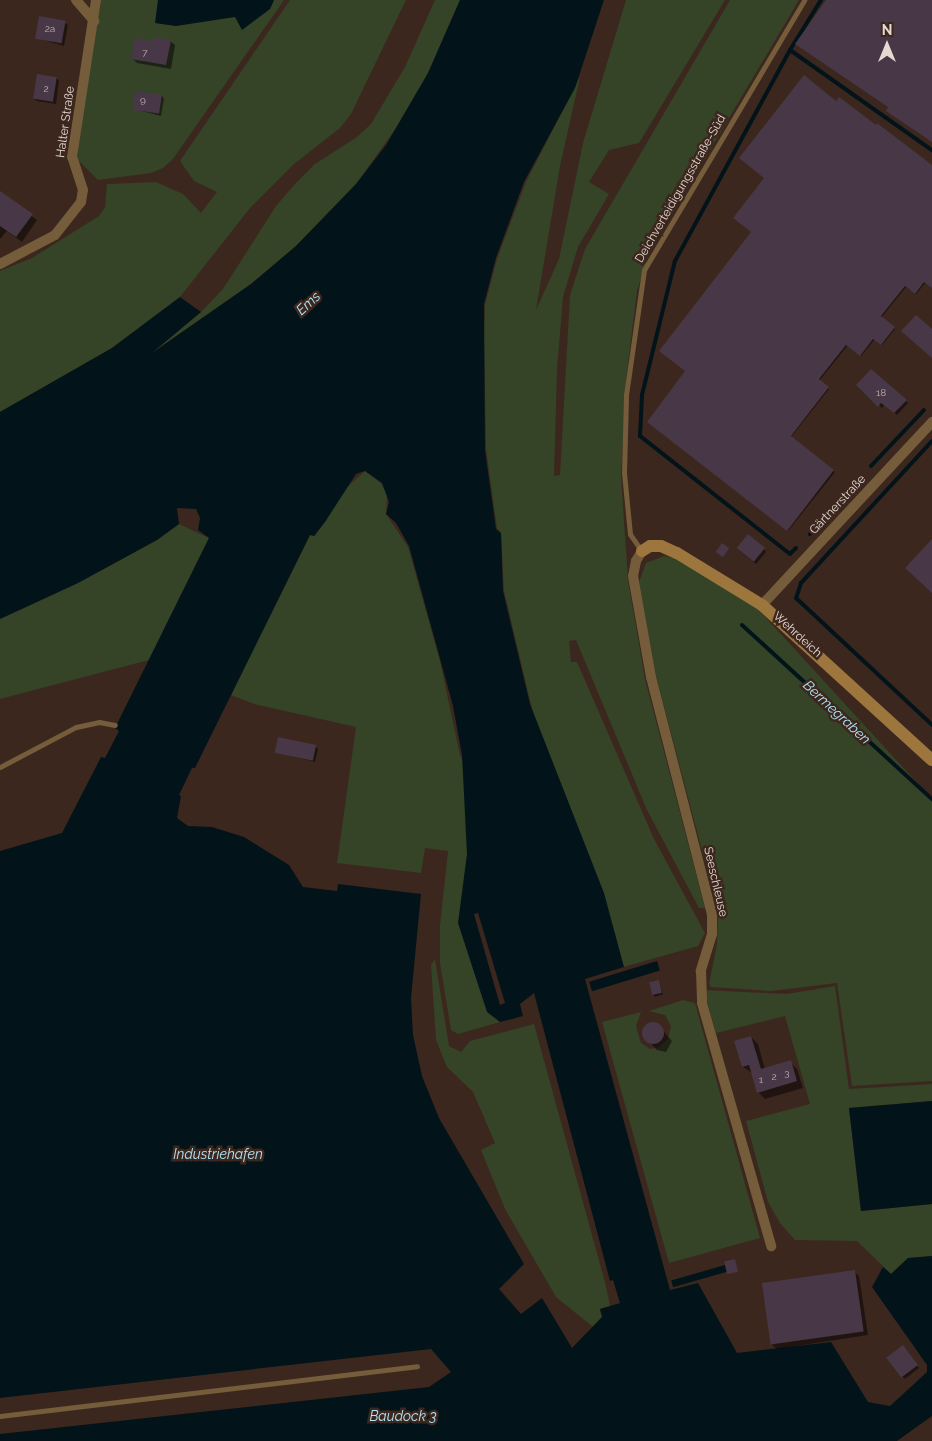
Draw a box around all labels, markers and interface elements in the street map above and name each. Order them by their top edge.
north arrow [862,20,912,70]
text: N [882,22,892,38]
house number: 2a [45,23,55,35]
house number: 7 [142,47,148,59]
house number: 2 [43,83,49,95]
street label: Halter Straße [54,85,78,159]
house number: 9 [140,94,146,106]
street label: Deichverteidigungsstraße-Süd [633,112,729,266]
water label: Ems [292,288,324,318]
house number: 18 [876,387,886,399]
street label: Gärtnerstraße [807,472,869,538]
street label: Wehrdeich [770,609,824,661]
water label: Bermegraben [800,677,874,747]
street label: Seeschleuse [700,846,730,918]
house number: 3 [784,1067,790,1079]
house number: 2 [771,1071,777,1083]
house number: 1 [759,1074,763,1086]
water label: Industriehafen [173,1146,263,1162]
water label: Baudock 3 [369,1408,437,1424]

